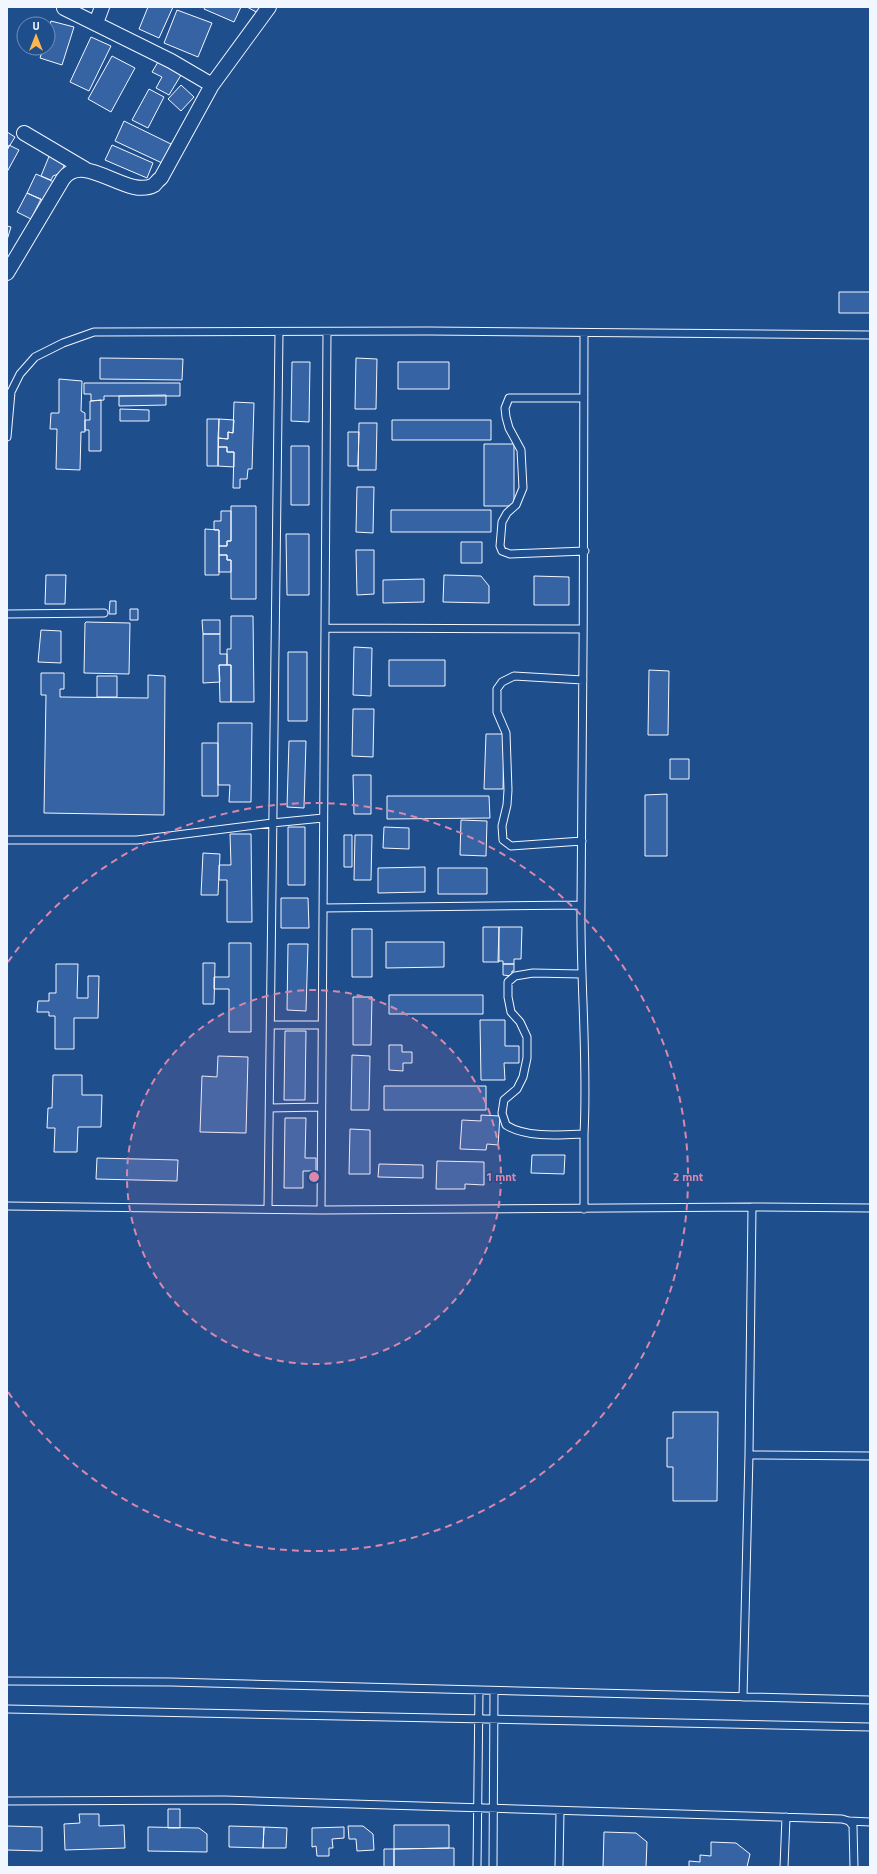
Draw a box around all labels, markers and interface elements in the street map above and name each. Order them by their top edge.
north arrow [16,16,56,56]
text: U [32,18,40,34]
text: 1 mnt [486,1167,517,1186]
text: 2 mnt [673,1167,704,1186]
centre of rings [307,1170,321,1184]

